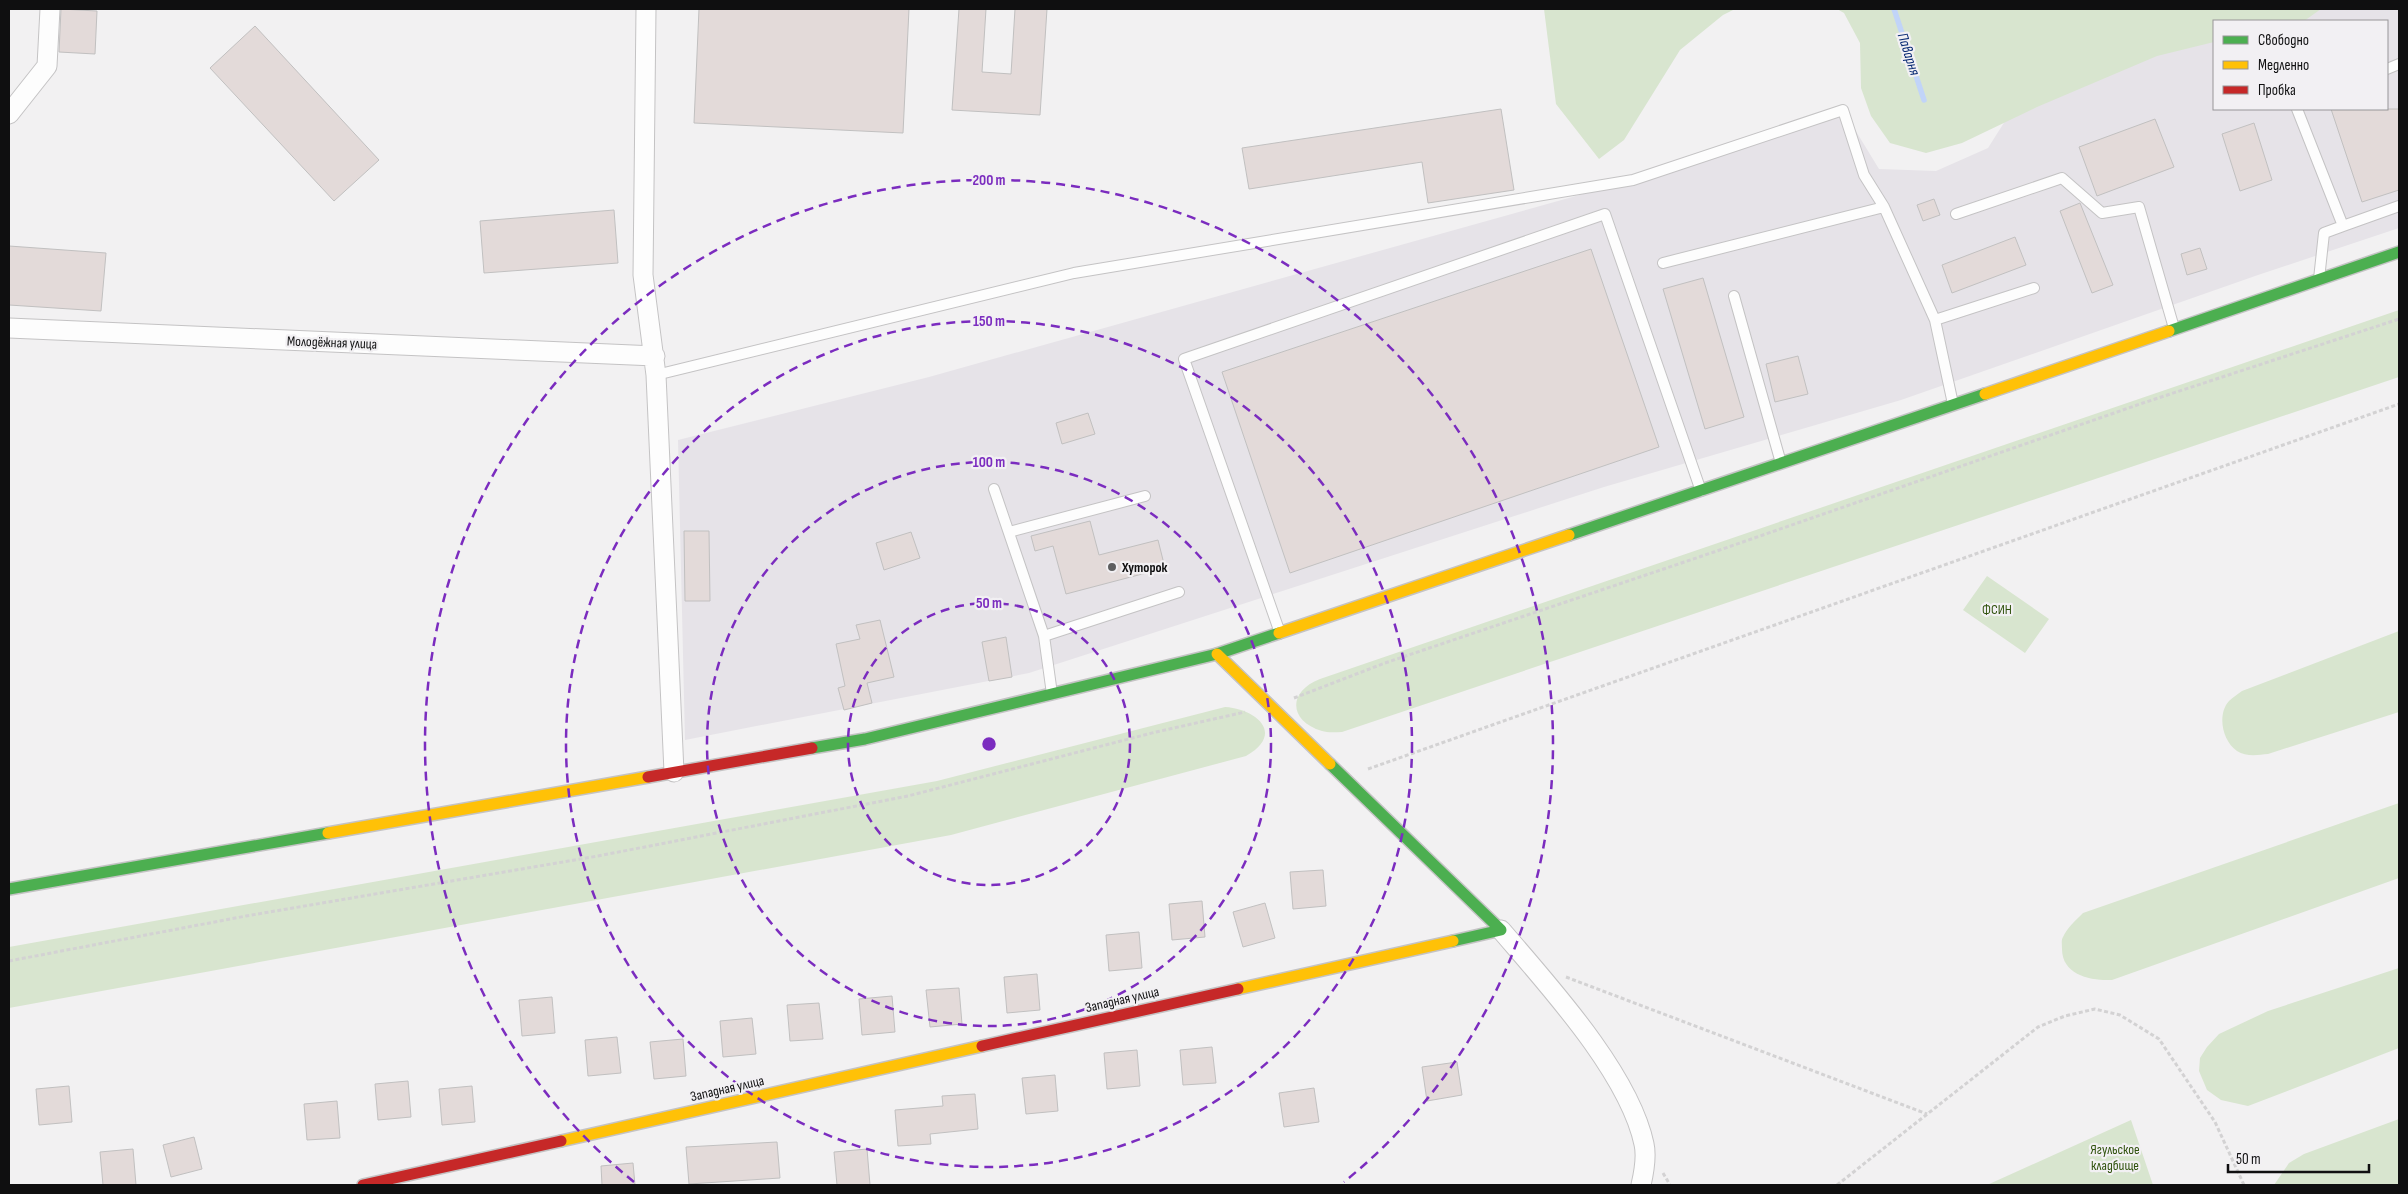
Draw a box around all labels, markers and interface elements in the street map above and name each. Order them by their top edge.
legend [2213,20,2388,110]
water label: Паварня [1893,30,1924,78]
text: Свободно [2258,31,2309,50]
text: Медленно [2258,56,2309,75]
text: Пробка [2258,81,2296,100]
text: 200 m [972,171,1006,190]
text: 150 m [973,312,1005,331]
street label: Молодёжная улица [287,332,377,353]
text: 100 m [973,453,1005,472]
place label: Хуторок [1121,559,1168,576]
marker: Хуторок [1106,561,1118,573]
text: 50 m [976,594,1002,613]
park label: ФСИН [1982,601,2012,618]
centre of rings [980,735,998,753]
street label: Западная улица [1084,983,1161,1016]
street label: Западная улица [689,1072,766,1105]
park label: Ягульское кладбище [2090,1141,2140,1174]
scale bar [2228,1142,2369,1174]
text: 50 m [2236,1150,2261,1169]

